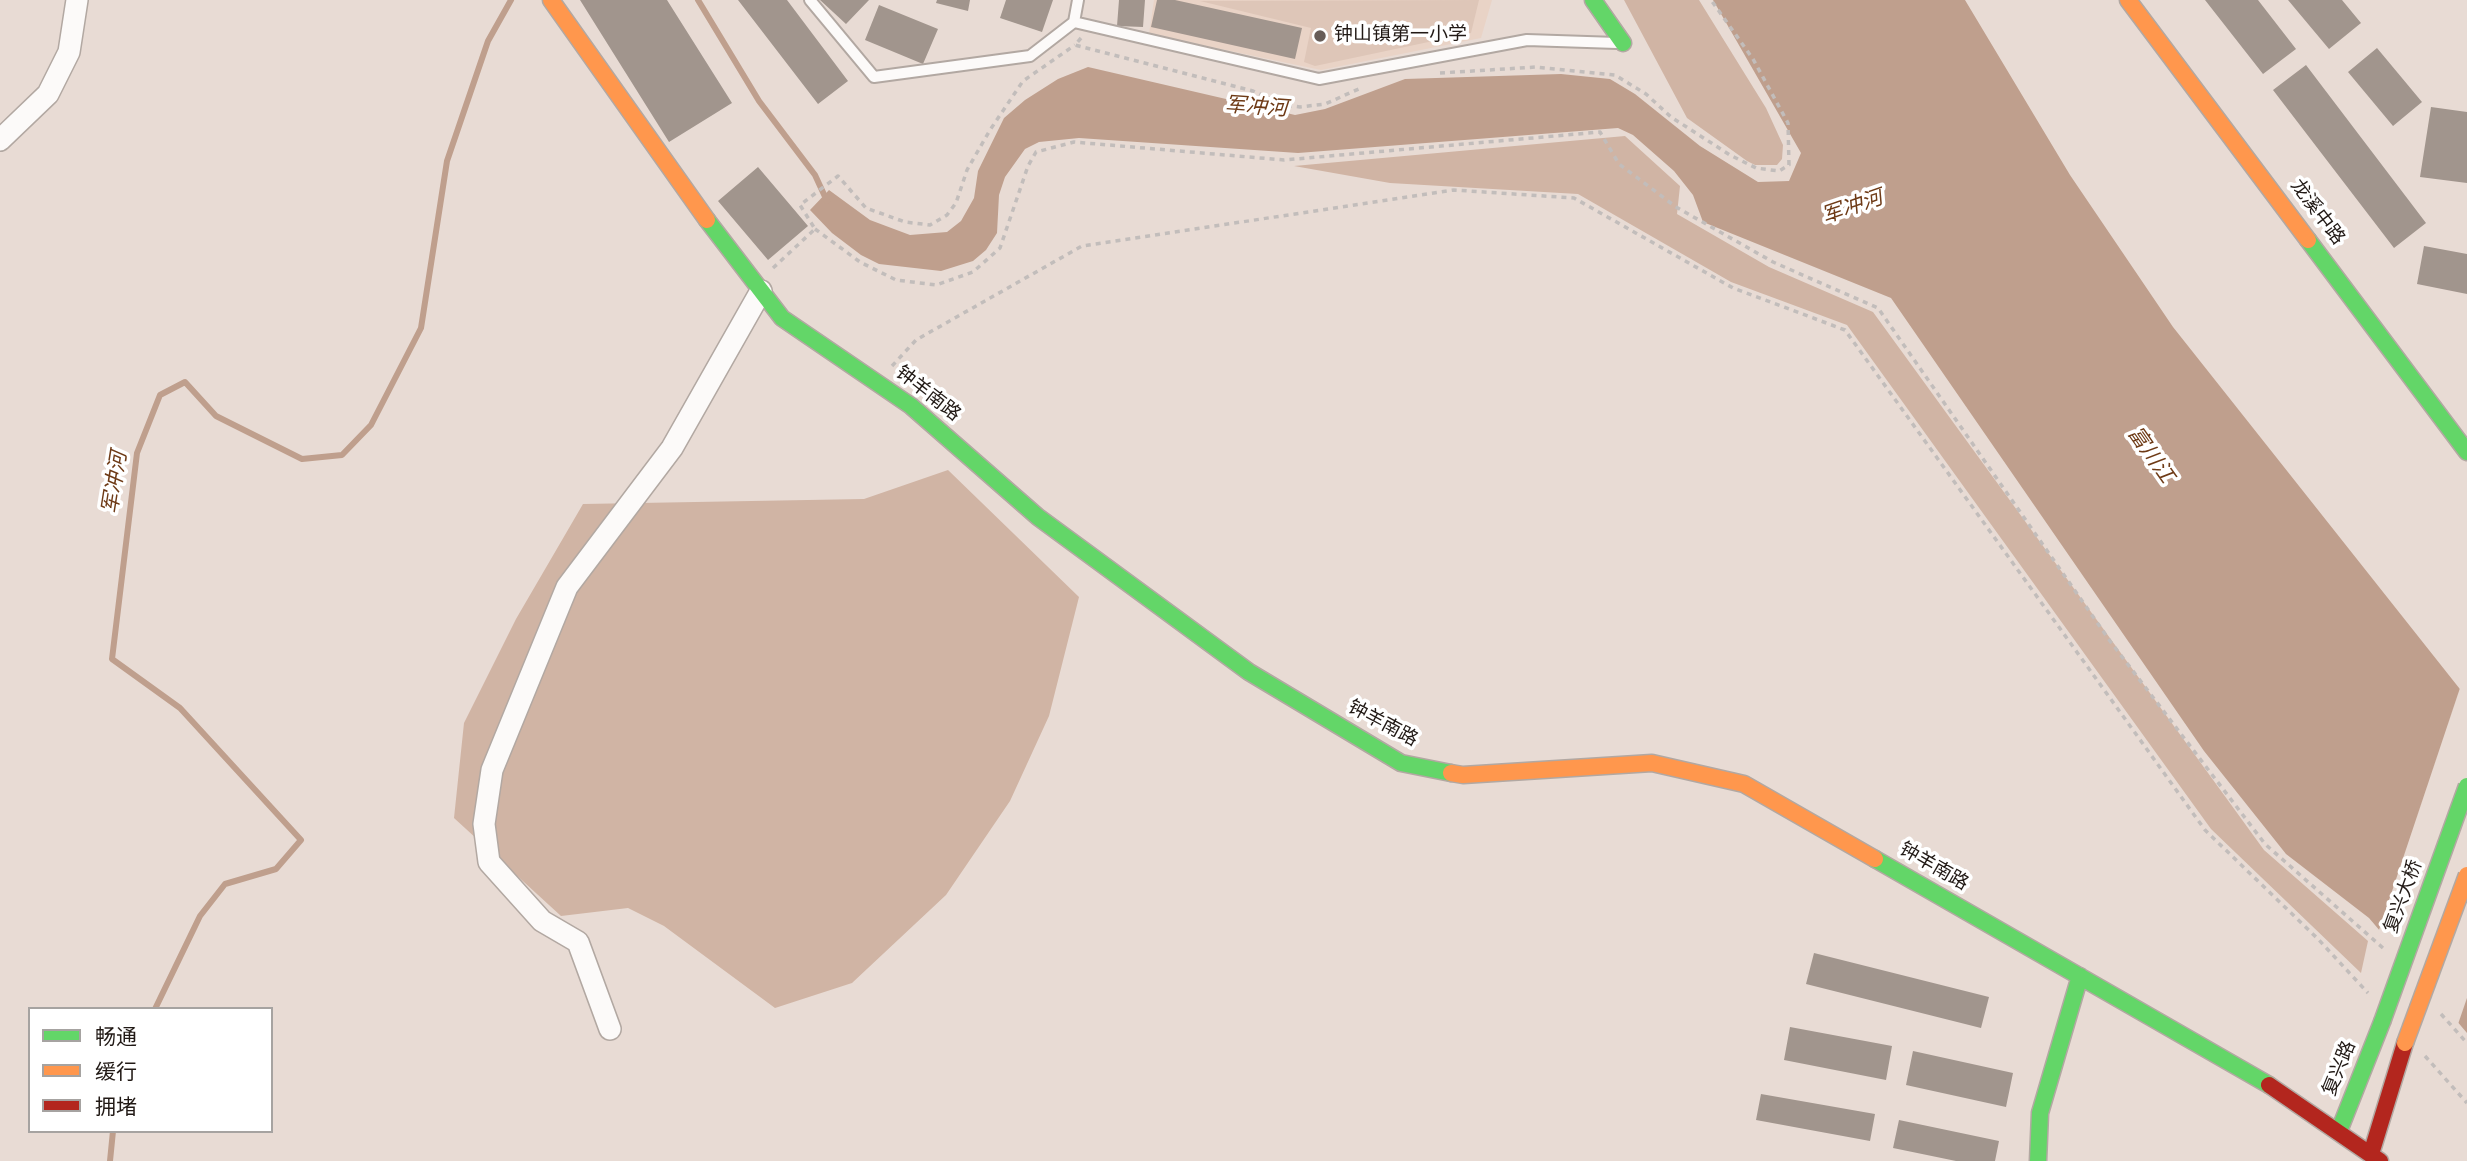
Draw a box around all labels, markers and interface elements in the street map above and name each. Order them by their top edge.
place label: 钟山镇第一小学 [1334,25,1467,47]
marker: 钟山镇第一小学 [1312,28,1328,44]
water label: 军冲河 [1224,94,1288,124]
street label: 龙溪中路 [2284,176,2348,250]
water label: 军冲河 [1819,187,1887,231]
street label: 钟羊南路 [890,363,964,427]
water label: 富川江 [2121,423,2177,489]
water label: 军冲河 [100,450,134,516]
street label: 钟羊南路 [1343,697,1421,753]
street label: 钟羊南路 [1894,839,1972,897]
street label: 复兴大桥 [2381,857,2429,937]
legend [28,1007,273,1133]
text: 畅通 [95,1025,137,1052]
street label: 复兴路 [2320,1038,2362,1100]
text: 缓行 [95,1060,137,1087]
text: 拥堵 [95,1095,137,1122]

